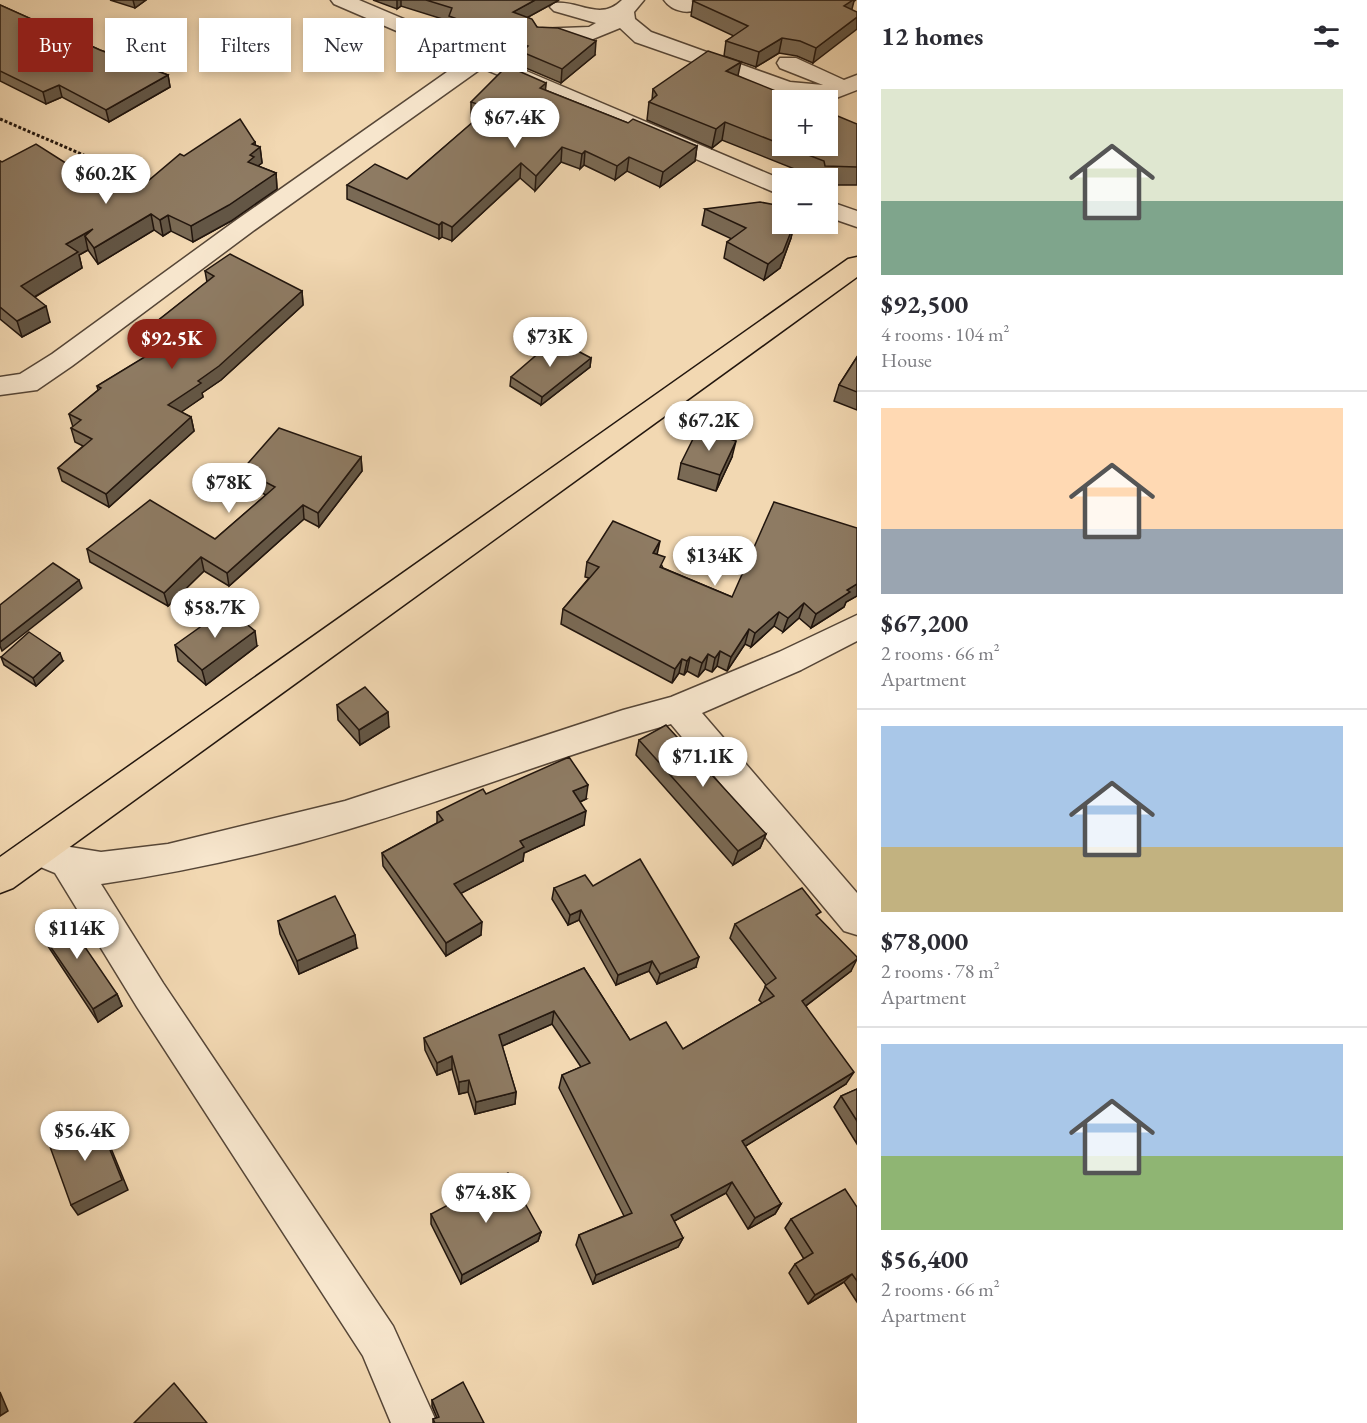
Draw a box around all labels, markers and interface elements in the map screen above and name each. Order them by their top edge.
chip: Buy [18,18,93,72]
chip: Rent [105,18,187,72]
chip: Filters [199,18,291,72]
chip: New [303,18,384,72]
chip: Apartment [396,18,527,72]
text: 12 homes [881,19,983,53]
icon: filters [1310,20,1343,53]
map controls [772,90,838,234]
button: + [772,90,838,156]
pin: $67.4K [466,98,564,149]
text: $67.4K [484,104,546,130]
icon: home [1058,128,1166,236]
pin: $60.2K [57,154,155,205]
text: $60.2K [75,160,137,186]
button: − [772,168,838,234]
text: $92,500 [881,287,968,321]
pin: $73K [514,317,586,368]
pin: $92.5K [123,319,221,370]
text: 4 rooms · 104 m² [881,321,1009,347]
text: $73K [527,323,573,349]
text: $92.5K [141,325,203,351]
text: House [881,347,932,373]
pin: $67.2K [660,401,758,452]
text: $67.2K [678,407,740,433]
icon: home [1058,447,1166,555]
pin: $78K [193,463,265,514]
text: $78K [206,469,252,495]
pin: $134K [673,536,757,587]
text: $134K [687,542,743,568]
pin: $58.7K [166,588,264,639]
text: $58.7K [184,594,246,620]
text: $67,200 [881,606,968,640]
text: 2 rooms · 66 m² [881,640,1000,666]
text: Apartment [881,666,966,692]
pin: $71.1K [654,737,752,788]
text: $71.1K [672,743,734,769]
icon: home [1058,765,1166,873]
pin: $114K [35,909,119,960]
text: $114K [49,915,105,941]
text: $78,000 [881,924,968,958]
text: 2 rooms · 78 m² [881,958,1000,984]
text: Apartment [881,984,966,1010]
icon: home [1058,1083,1166,1191]
pin: $56.4K [36,1111,134,1162]
text: $56.4K [54,1117,116,1143]
pin: $74.8K [437,1173,535,1224]
text: $74.8K [455,1179,517,1205]
text: $56,400 [881,1242,968,1276]
text: 2 rooms · 66 m² [881,1276,1000,1302]
text: Apartment [881,1302,966,1328]

